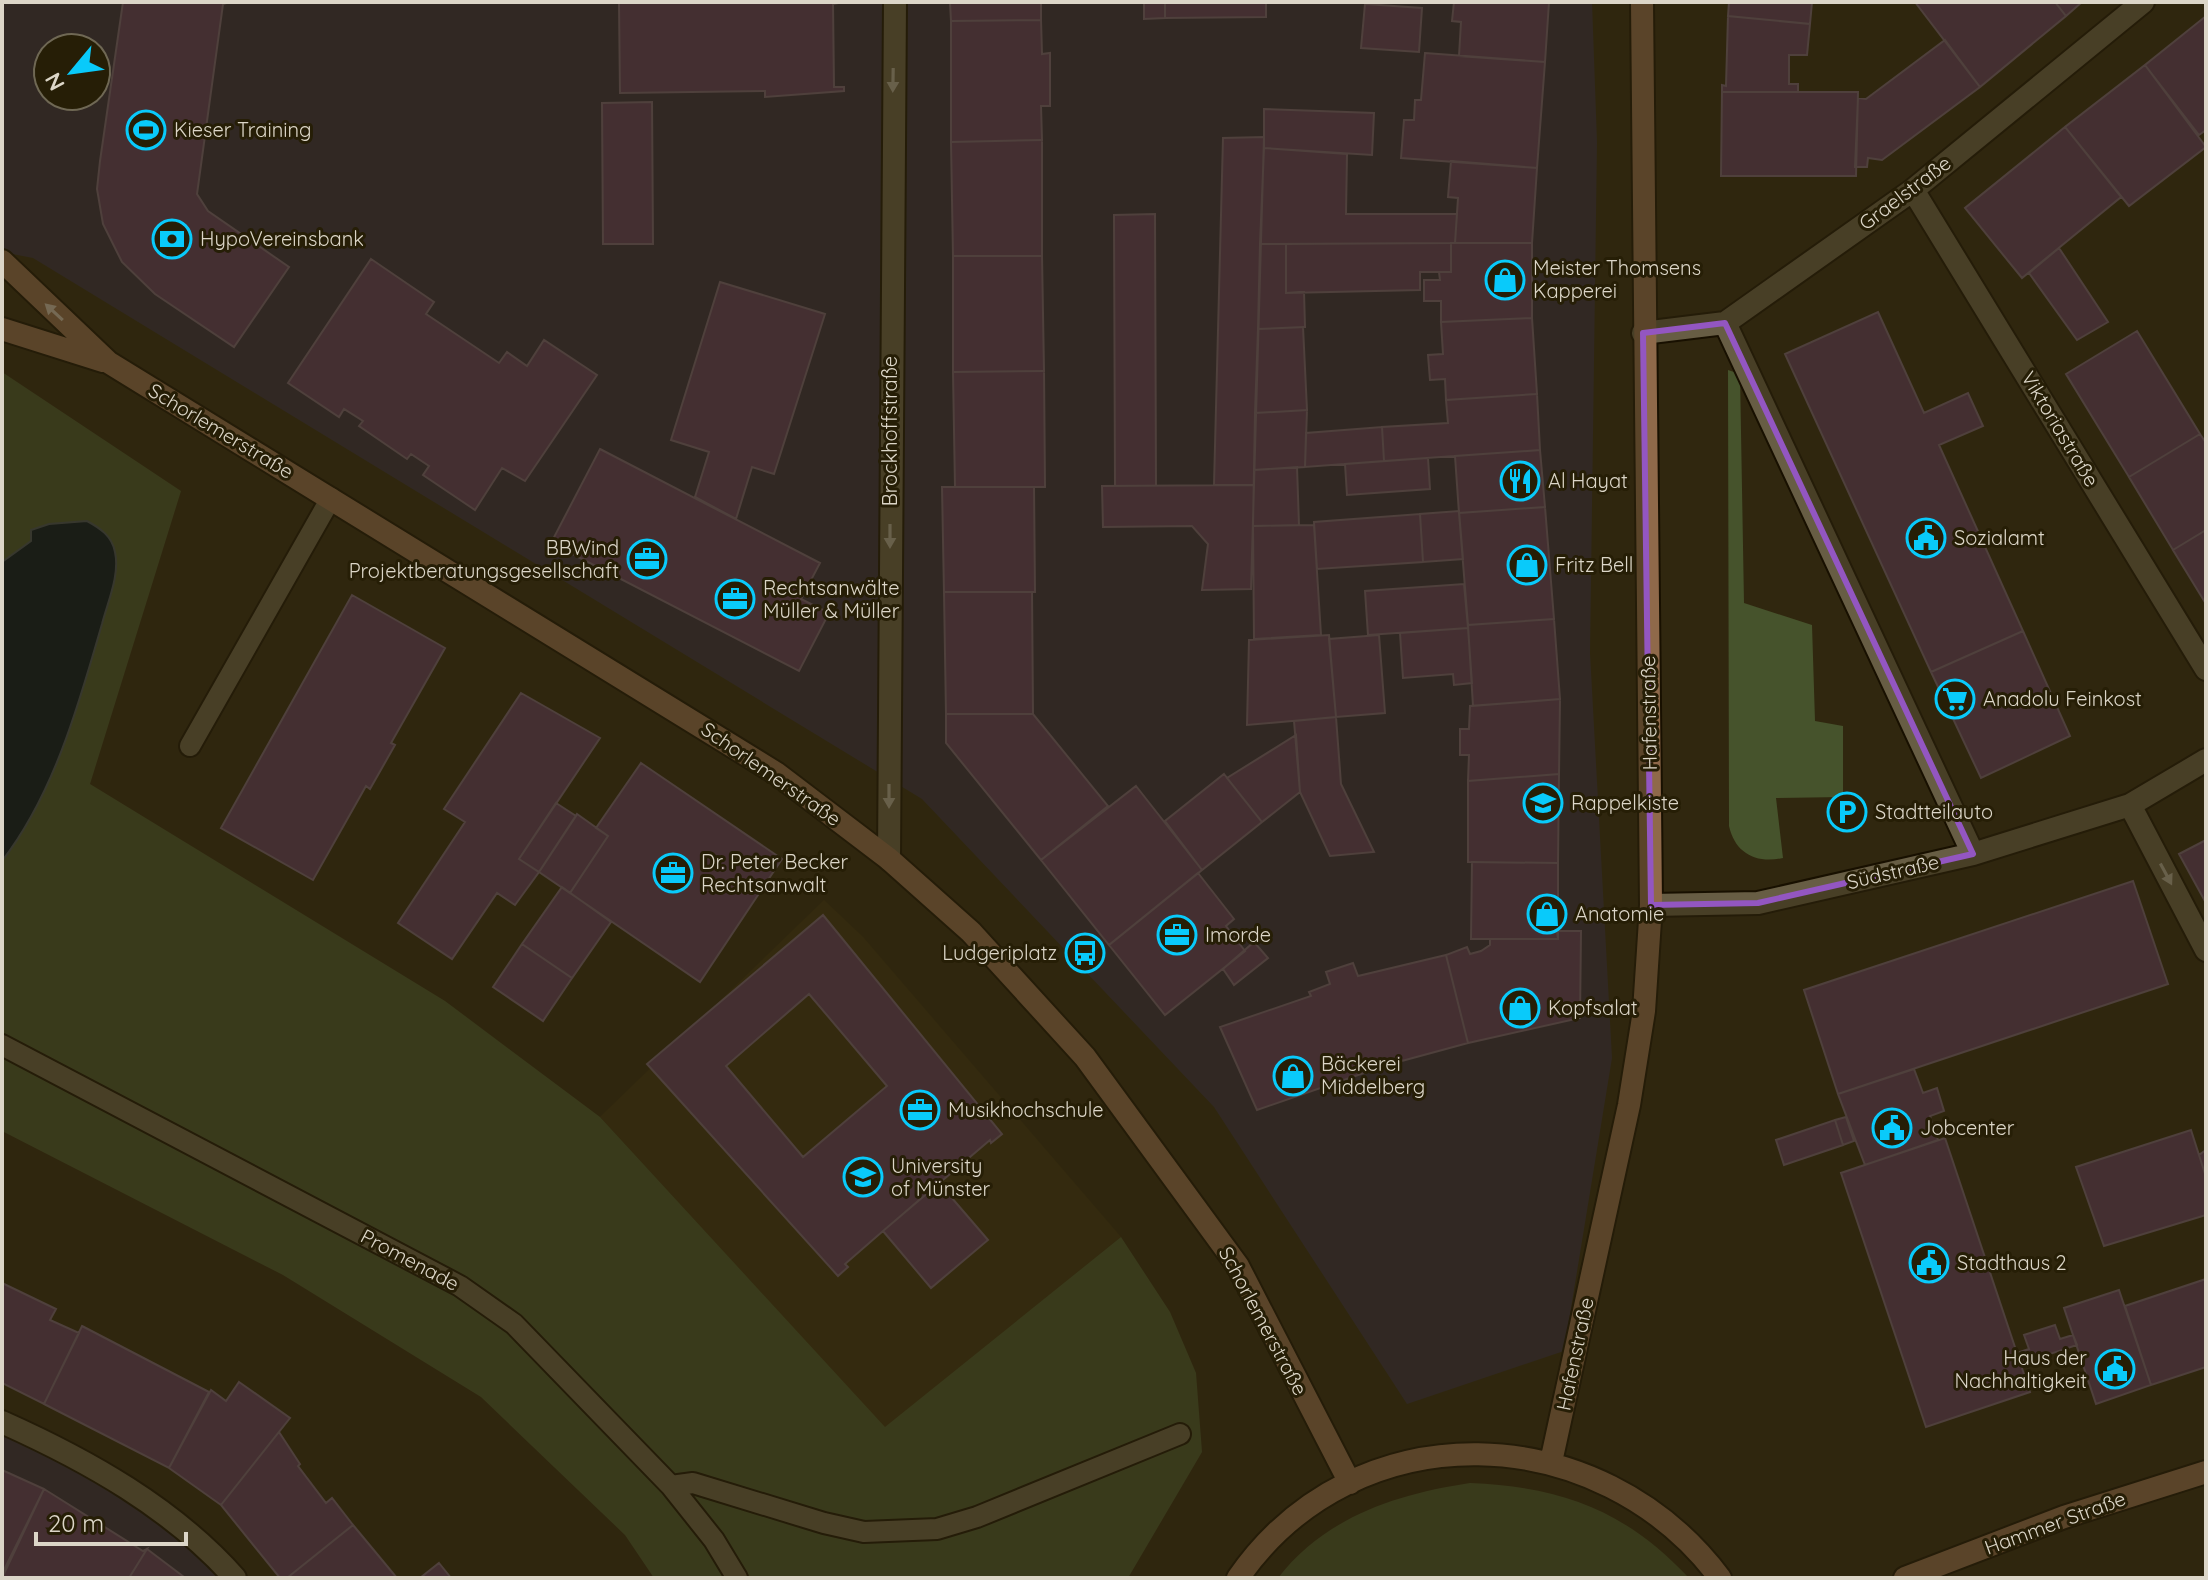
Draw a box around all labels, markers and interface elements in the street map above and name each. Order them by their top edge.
north arrow [32,32,112,112]
text: N [38,68,71,96]
one-way arrow [887,68,900,93]
sports icon: Kieser Training [125,109,167,151]
place label: Kieser Training [174,117,312,142]
street label: Graelstraße [1854,150,1956,235]
bank icon: HypoVereinsbank [151,218,193,260]
place label: HypoVereinsbank [200,226,364,251]
place label: Meister Thomsens Kapperei [1533,255,1701,303]
shop icon: Meister Thomsens Kapperei [1484,259,1526,301]
one-way arrow [45,304,64,322]
street label: Brockhoffstraße [877,356,902,506]
street label: Viktoriastraße [2016,366,2105,491]
street label: Schorlemerstraße [144,377,298,484]
restaurant icon: Al Hayat [1499,460,1541,502]
place label: Al Hayat [1548,468,1628,493]
public building icon: Sozialamt [1905,517,1947,559]
one-way arrow [883,524,896,549]
place label: Sozialamt [1954,525,2045,550]
place label: BBWind Projektberatungsgesellschaft [349,535,619,583]
office icon: BBWind Projektberatungsgesellschaft [626,538,668,580]
shop icon: Fritz Bell [1506,544,1548,586]
place label: Fritz Bell [1555,552,1633,577]
place label: Rechtsanwälte Müller & Müller [763,575,900,623]
office icon: Rechtsanwälte Müller & Müller [714,578,756,620]
street label: Hafenstraße [1635,655,1662,771]
supermarket icon: Anadolu Feinkost [1934,678,1976,720]
place label: Anadolu Feinkost [1983,686,2142,711]
street label: Schorlemerstraße [697,716,846,831]
school or university icon: Rappelkiste [1522,782,1564,824]
one-way arrow [883,784,895,809]
place label: Rappelkiste [1571,790,1679,815]
parking icon: Stadtteilauto [1826,791,1868,833]
place label: Stadtteilauto [1875,799,1993,824]
place label: Dr. Peter Becker Rechtsanwalt [701,849,848,897]
street label: Südstraße [1844,849,1941,894]
office icon: Dr. Peter Becker Rechtsanwalt [652,852,694,894]
one-way arrow [2159,862,2172,885]
shop icon: Anatomie [1526,893,1568,935]
place label: Anatomie [1575,901,1664,926]
office icon: Imorde [1156,914,1198,956]
place label: Imorde [1205,922,1271,947]
bus stop icon: Ludgeriplatz [1064,932,1106,974]
place label: Ludgeriplatz [942,940,1057,965]
shop icon: Kopfsalat [1499,987,1541,1029]
place label: Kopfsalat [1548,995,1638,1020]
place label: Bäckerei Middelberg [1321,1051,1425,1099]
shop icon: Bäckerei Middelberg [1272,1055,1314,1097]
office icon: Musikhochschule [899,1089,941,1131]
place label: Musikhochschule [948,1097,1104,1122]
public building icon: Jobcenter [1871,1107,1913,1149]
place label: Jobcenter [1920,1115,2015,1140]
place label: University of Münster [891,1153,991,1201]
school or university icon: University of Münster [842,1156,884,1198]
street label: Promenade [357,1223,464,1296]
street label: Schorlemerstraße [1214,1242,1313,1399]
public building icon: Stadthaus 2 [1908,1242,1950,1284]
place label: Stadthaus 2 [1957,1250,2067,1275]
street label: Hafenstraße [1550,1295,1599,1413]
place label: Haus der Nachhaltigkeit [1954,1345,2087,1393]
public building icon: Haus der Nachhaltigkeit [2094,1348,2136,1390]
street label: Hammer Straße [1981,1485,2129,1560]
scale bar [36,1496,186,1546]
text: 20 m [48,1508,104,1538]

